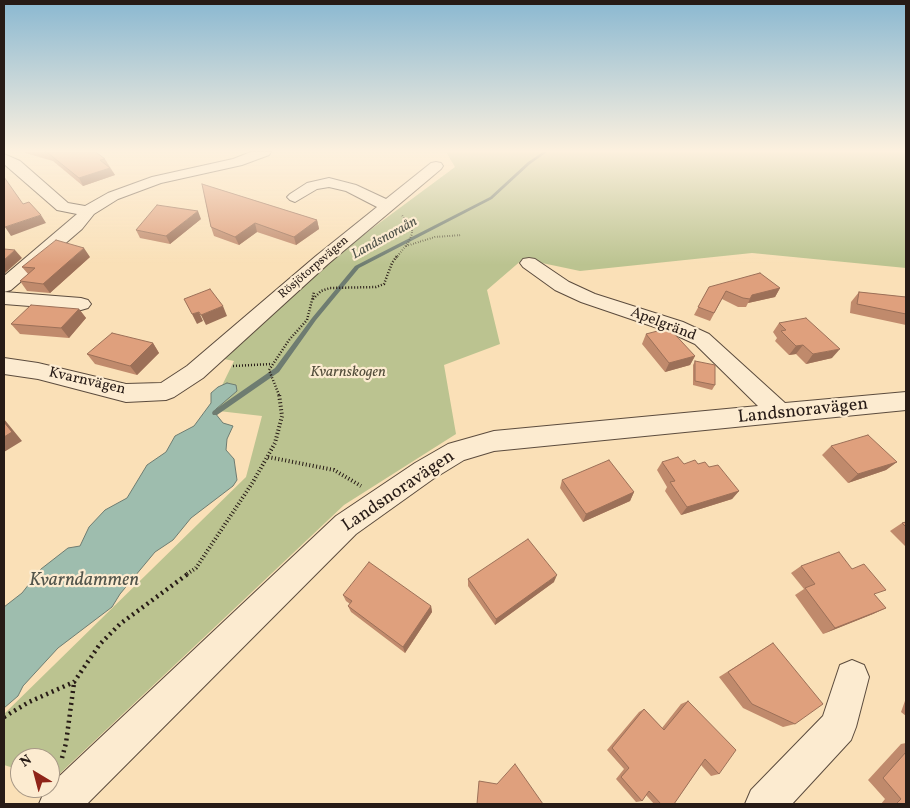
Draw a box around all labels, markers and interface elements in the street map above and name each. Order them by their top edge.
water label: Landsnoraån [349,214,421,264]
street label: Rösjötorpsvägen [276,234,352,302]
street label: Apelgränd [628,304,698,346]
street label: Kvarnvägen [47,364,127,400]
park label: Kvarnskogen [310,364,386,382]
street label: Landsnoravägen [737,394,869,430]
street label: Landsnoravägen [339,446,459,538]
water label: Kvarndammen [29,571,139,593]
north arrow [10,748,60,798]
text: N [16,751,36,772]

